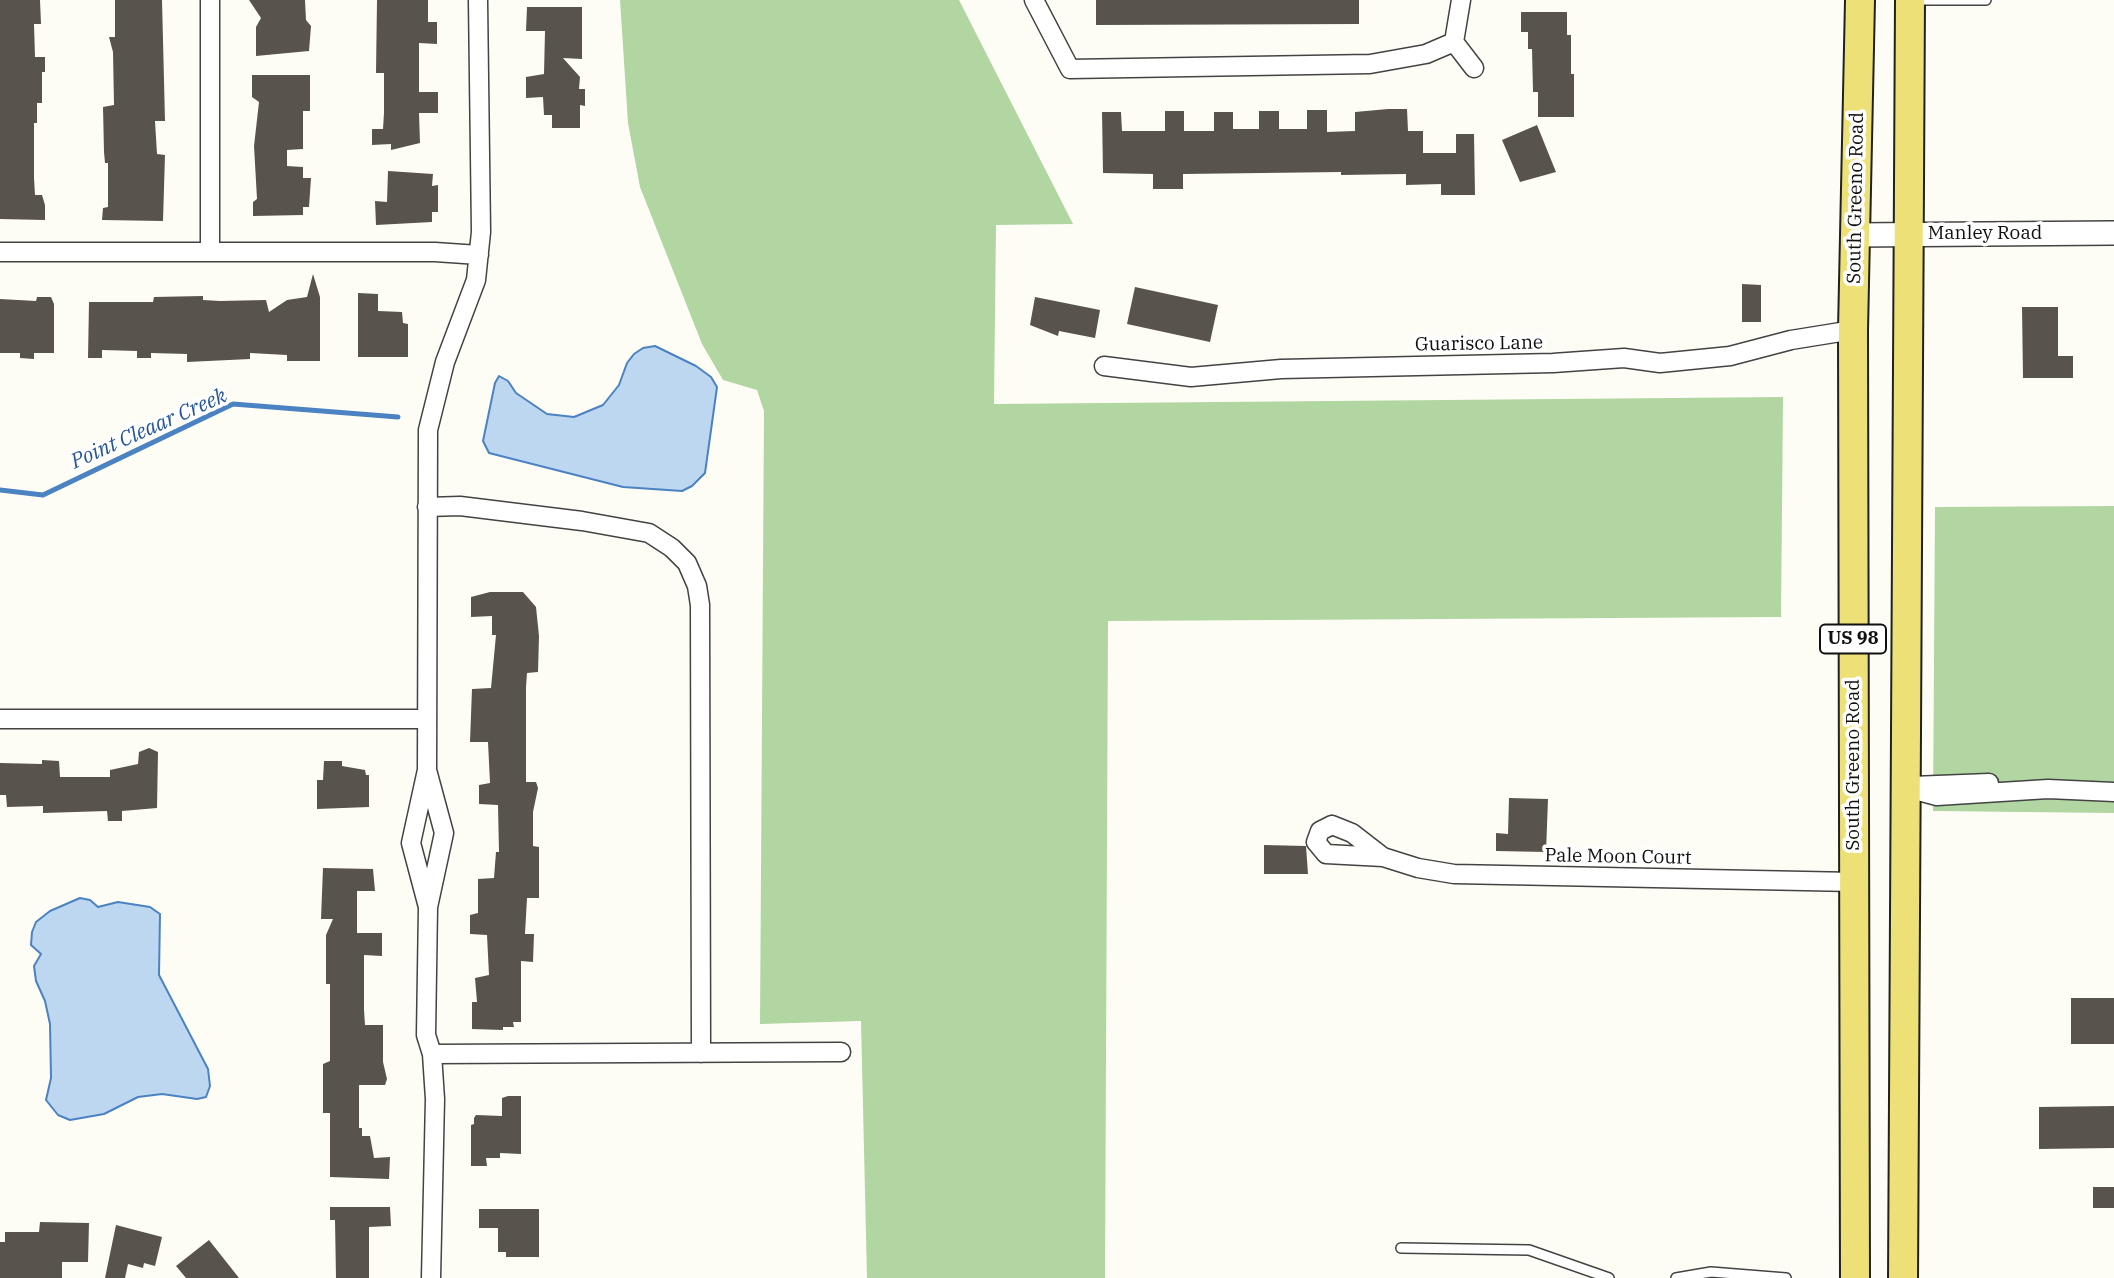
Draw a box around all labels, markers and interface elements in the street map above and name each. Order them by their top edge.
street label: South Greeno Road [1843,112,1869,284]
street label: Manley Road [1928,223,2042,245]
street label: Guarisco Lane [1415,331,1543,357]
water label: Point Cleaar Creek [67,383,231,475]
road number: US 98 [1820,624,1886,654]
street label: South Greeno Road [1843,679,1865,851]
street label: Pale Moon Court [1544,844,1692,870]

